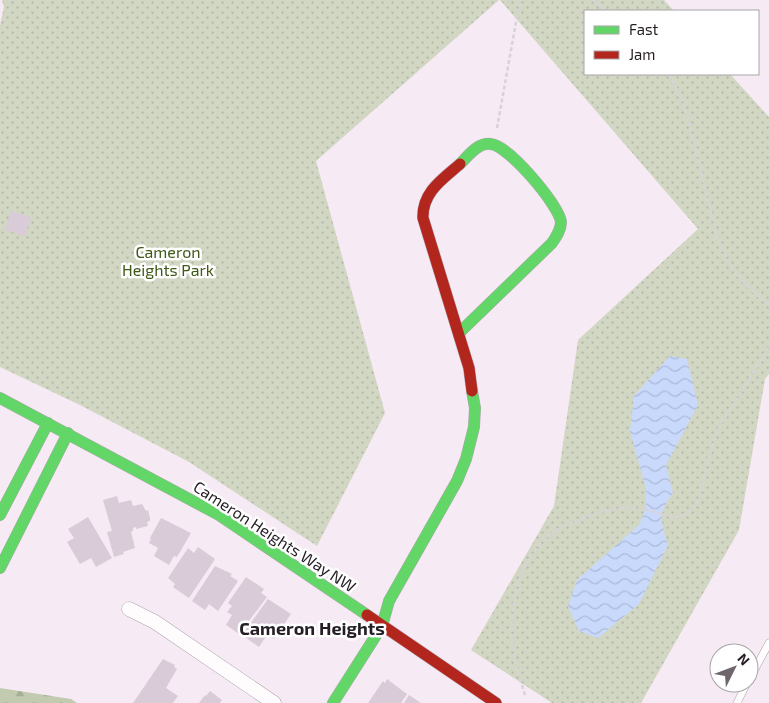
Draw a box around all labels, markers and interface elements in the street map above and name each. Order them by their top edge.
legend [584,10,759,75]
text: Fast [629,20,659,38]
text: Jam [629,45,655,63]
park label: Cameron Heights Park [122,242,214,279]
street label: Cameron Heights Way NW [190,476,360,596]
district label: Cameron Heights [239,617,385,639]
north arrow [709,643,759,693]
text: N [734,650,754,668]

